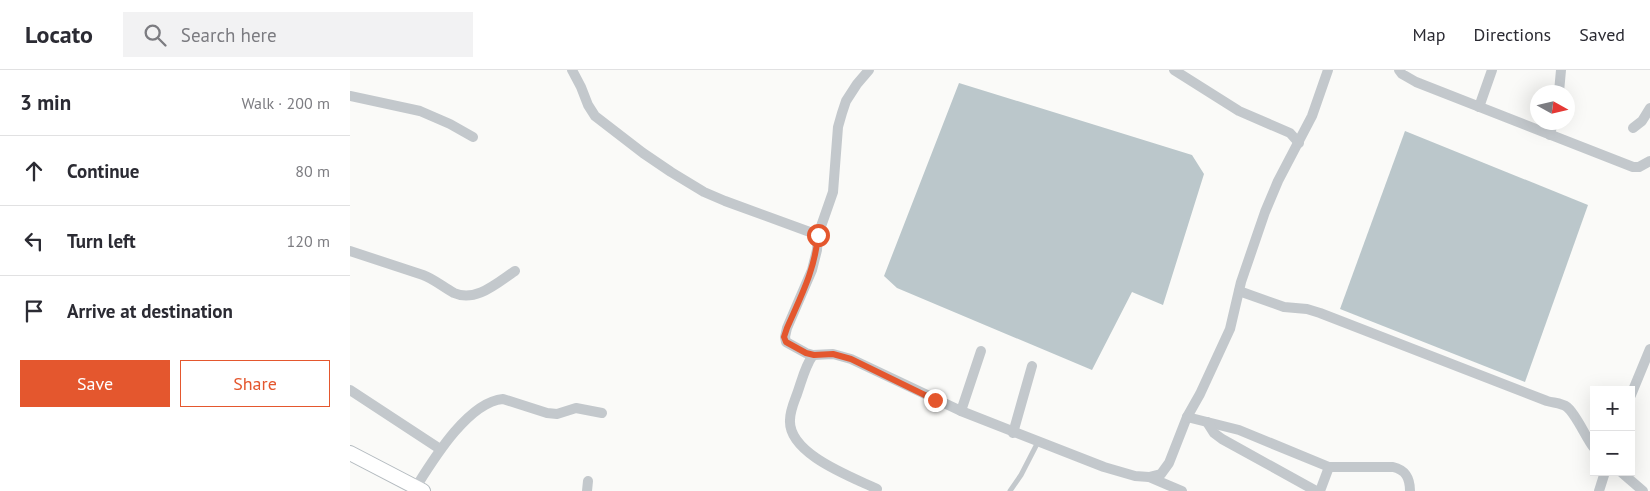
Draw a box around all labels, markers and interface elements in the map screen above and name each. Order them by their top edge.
search box [123,12,473,57]
text: Locato [25,19,93,50]
icon: search [141,21,169,49]
text: Search here [181,23,277,47]
text: Map [1413,23,1445,46]
text: Directions [1473,23,1551,46]
text: Saved [1579,23,1625,46]
north arrow [1530,85,1575,130]
text: 3 min [20,89,71,116]
text: Walk · 200 m [241,93,330,113]
icon: ahead [20,157,48,185]
text: Continue [67,159,139,183]
text: 80 m [295,161,330,181]
route start [807,224,830,247]
icon: left [20,227,48,255]
text: Turn left [67,229,136,253]
text: 120 m [287,231,330,251]
icon: arrive [20,297,48,325]
text: Arrive at destination [67,299,233,323]
button: Save [20,360,170,407]
button: Share [180,360,330,407]
map controls [1590,386,1635,476]
button: + [1590,386,1635,431]
route end [924,389,947,412]
button: − [1590,431,1635,476]

